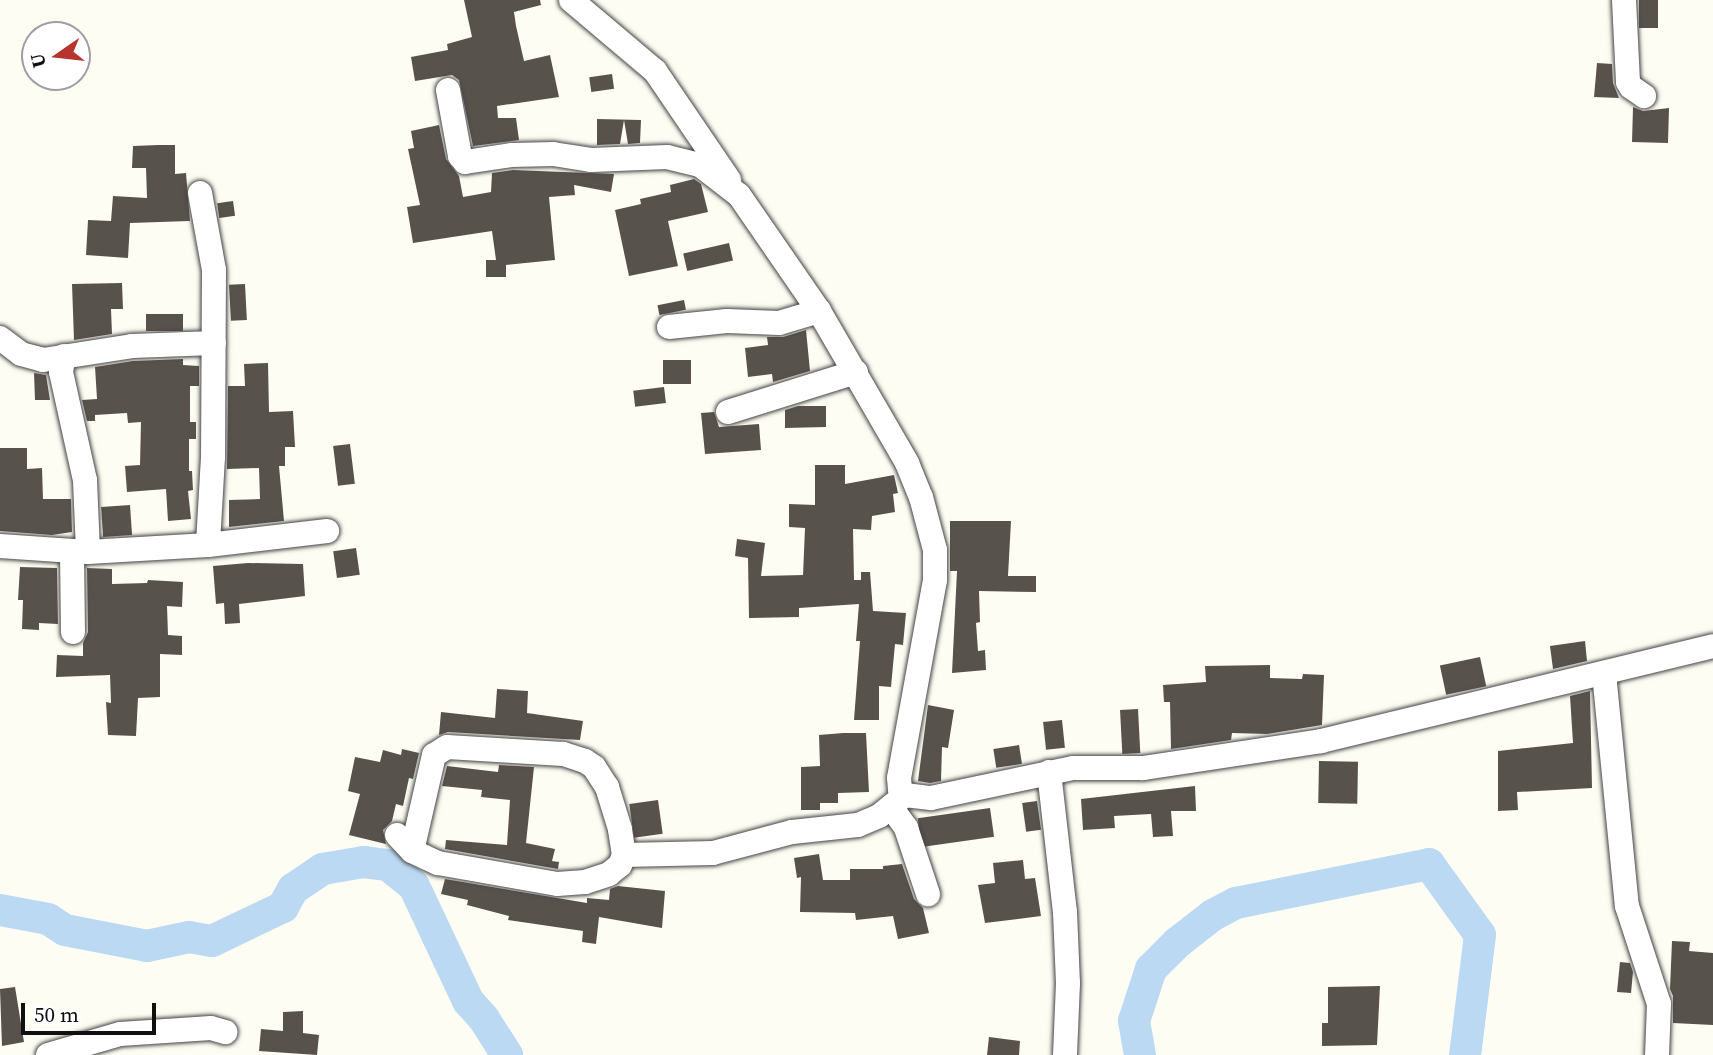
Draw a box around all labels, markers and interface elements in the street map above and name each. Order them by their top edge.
north arrow [21,21,91,91]
text: U [23,51,52,70]
scale bar [24,988,159,1032]
text: 50 m [34,1000,79,1029]

